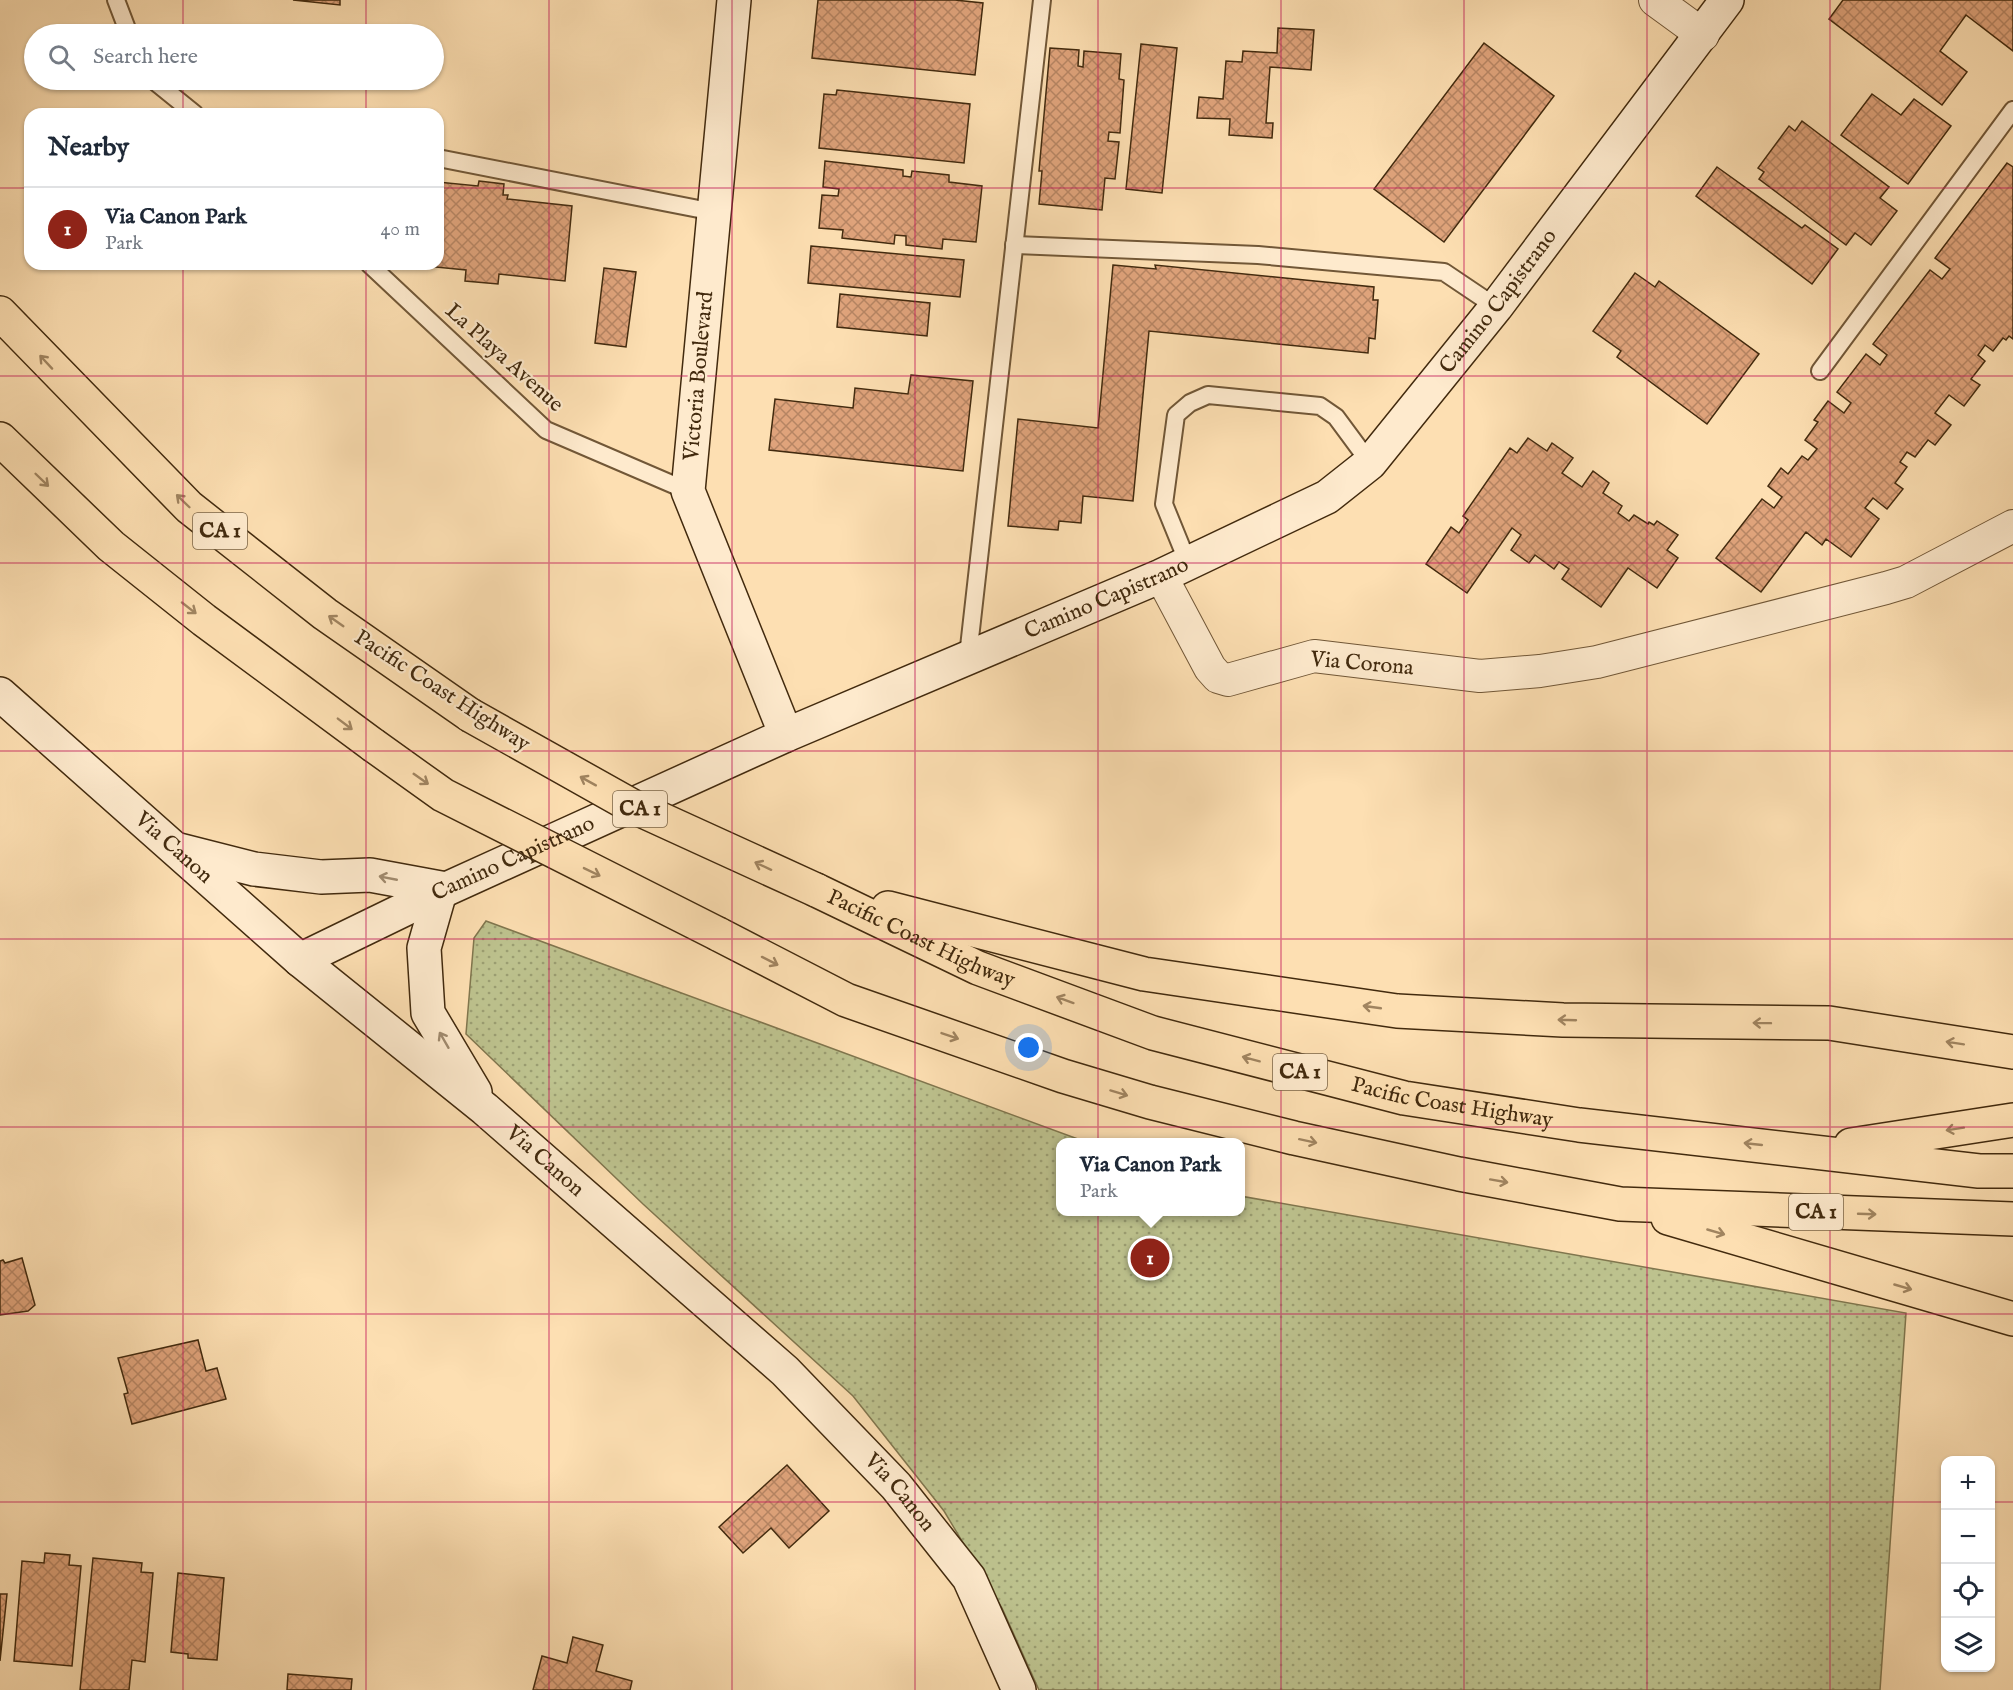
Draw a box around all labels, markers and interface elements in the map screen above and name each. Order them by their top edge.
search box [24,24,444,90]
icon: search [45,41,78,74]
text: Search here [93,43,198,71]
text: Nearby [48,131,129,164]
text: Via Canon Park [105,203,247,231]
text: 1 [64,217,71,242]
text: 40 m [381,217,420,242]
street label: Camino Capistrano [1434,223,1564,380]
text: Park [105,231,143,256]
street label: Victoria Boulevard [678,290,720,463]
street label: La Playa Avenue [439,297,569,419]
one-way arrow [39,355,53,370]
one-way arrow [35,473,50,487]
one-way arrow [176,493,191,508]
road number: CA 1 [193,513,247,549]
street label: Camino Capistrano [1020,551,1193,646]
one-way arrow [181,601,197,614]
one-way arrow [329,615,345,627]
street label: Pacific Coast Highway [349,624,535,758]
street label: Via Corona [1308,645,1415,682]
one-way arrow [337,718,353,731]
one-way arrow [412,773,428,785]
one-way arrow [579,775,597,786]
road number: CA 1 [613,791,667,827]
street label: Via Canon [128,805,219,890]
street label: Camino Capistrano [427,810,599,908]
one-way arrow [754,859,772,870]
one-way arrow [582,866,600,878]
one-way arrow [379,872,399,883]
street label: Pacific Coast Highway [822,883,1019,995]
one-way arrow [761,956,779,967]
one-way arrow [1056,994,1075,1005]
one-way arrow [1363,1002,1383,1013]
one-way arrow [1557,1014,1577,1026]
one-way arrow [1752,1017,1772,1028]
one-way arrow [438,1032,450,1049]
one-way arrow [940,1032,959,1043]
your location [1014,1033,1043,1062]
one-way arrow [1946,1038,1966,1049]
one-way arrow [1242,1052,1261,1064]
road number: CA 1 [1273,1054,1327,1090]
street label: Pacific Coast Highway [1348,1071,1555,1135]
one-way arrow [1109,1088,1128,1099]
street label: Via Canon [499,1119,590,1203]
one-way arrow [1946,1123,1966,1134]
one-way arrow [1298,1136,1318,1147]
popup [1056,1138,1245,1216]
one-way arrow [1743,1139,1763,1150]
text: Via Canon Park [1080,1151,1221,1179]
one-way arrow [1489,1176,1508,1187]
text: Park [1080,1179,1118,1204]
road number: CA 1 [1789,1194,1843,1230]
one-way arrow [1857,1208,1877,1219]
one-way arrow [1706,1227,1725,1238]
pin: 1 [1130,1236,1170,1280]
one-way arrow [1894,1282,1913,1293]
street label: Via Canon [857,1447,941,1538]
map controls [1941,1456,1995,1672]
button: + [1941,1456,1995,1510]
button: − [1941,1510,1995,1564]
button: locate [1941,1564,1995,1618]
button: layers [1941,1618,1995,1672]

